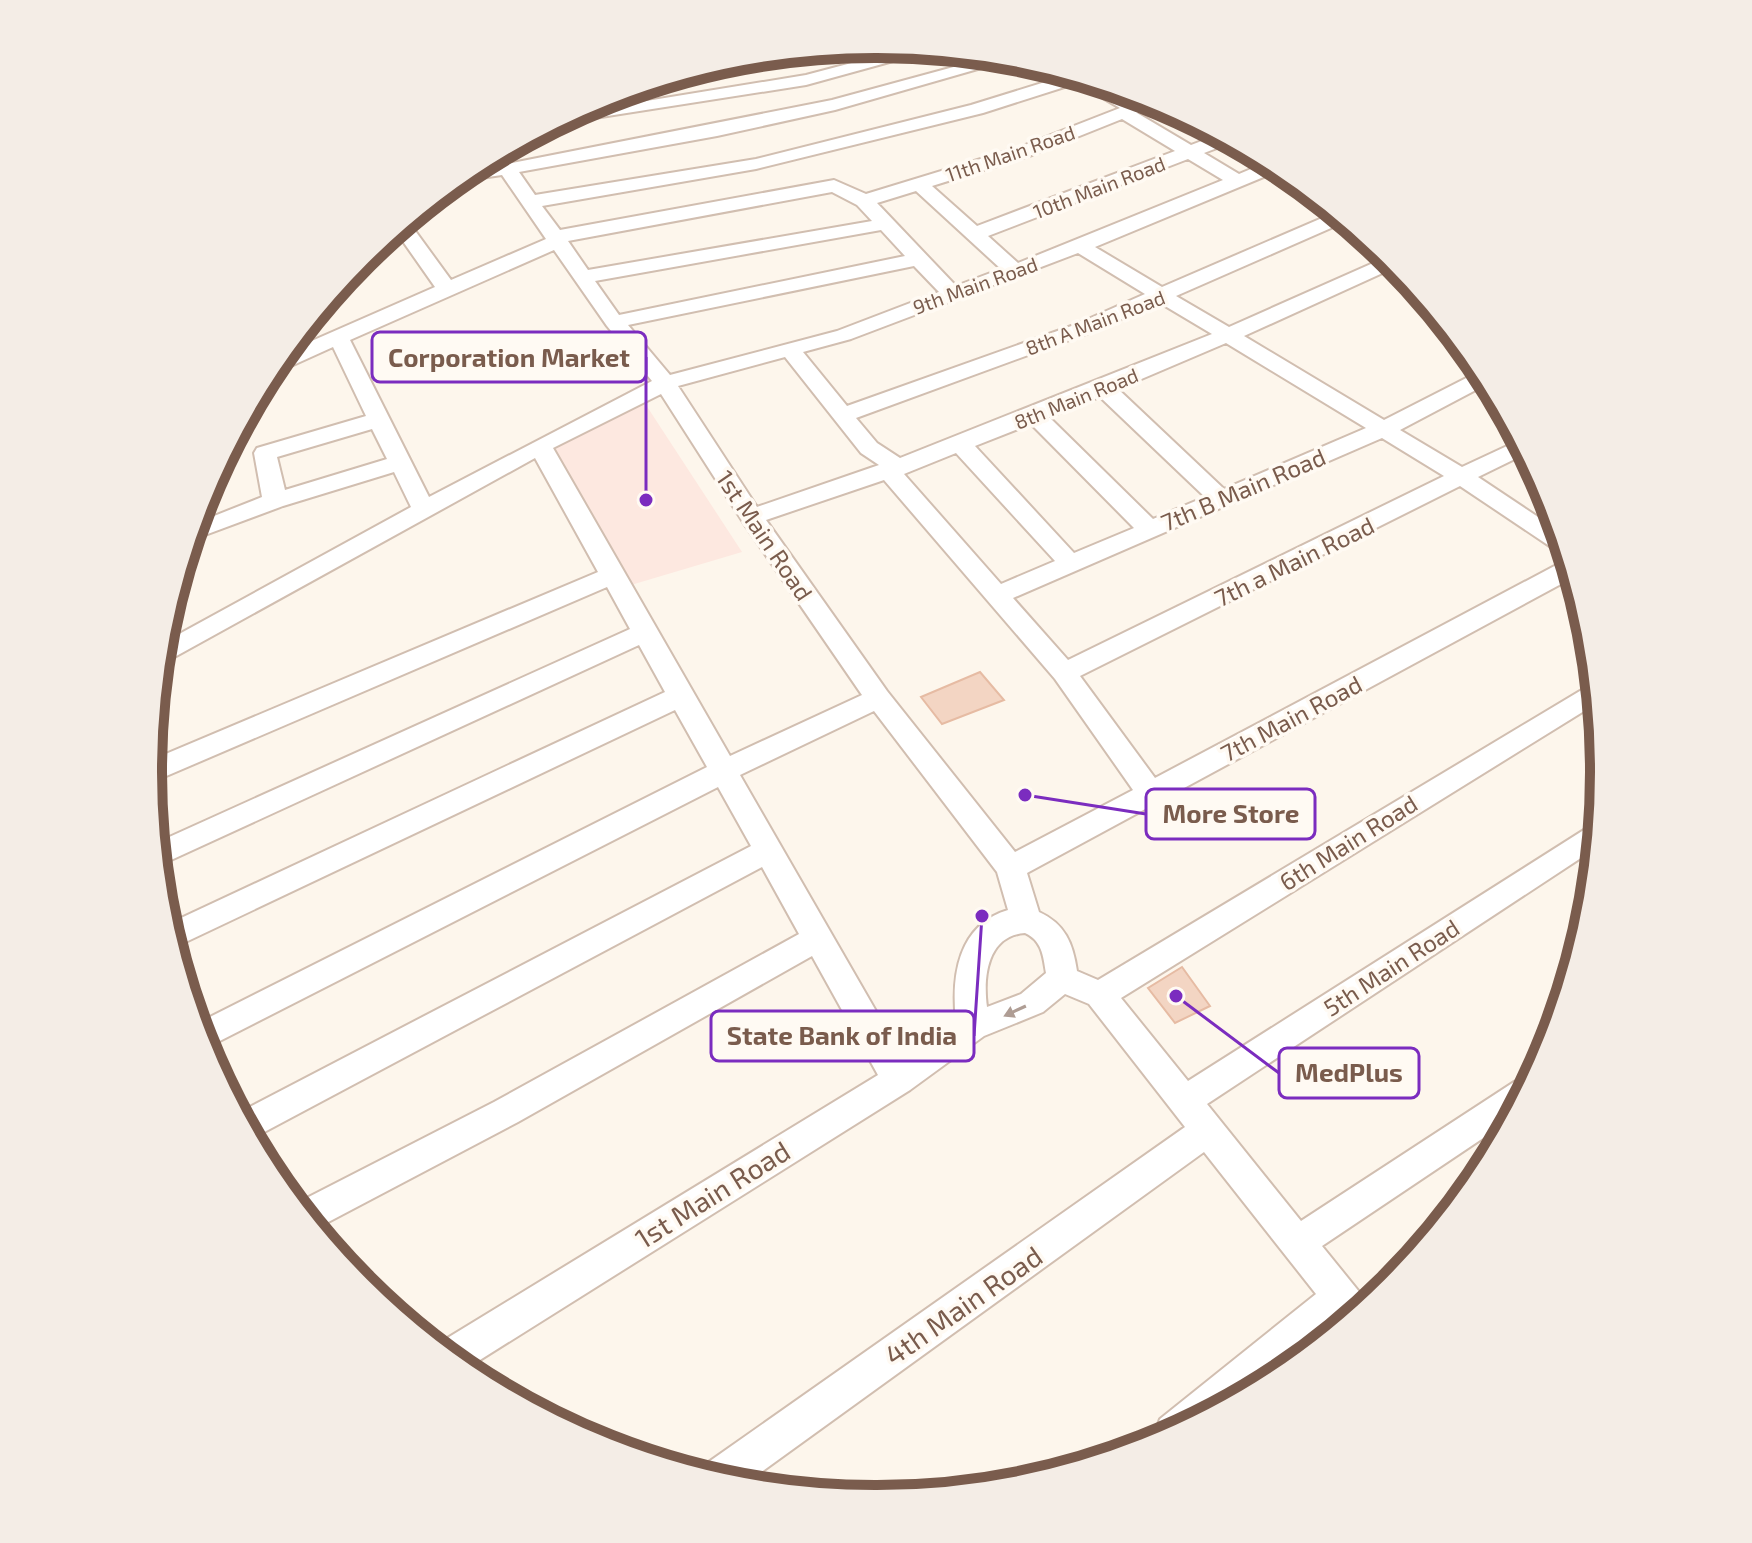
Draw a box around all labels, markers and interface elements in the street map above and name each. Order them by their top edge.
street label: 11th Main Road [942,120,1078,186]
street label: 10th Main Road [1030,151,1168,223]
street label: 9th Main Road [909,251,1041,319]
street label: 8th A Main Road [1022,284,1168,360]
callout: Corporation Market [372,332,646,382]
text: Corporation Market [388,341,630,372]
street label: 8th Main Road [1011,362,1141,434]
street label: 7th B Main Road [1156,441,1330,537]
street label: 1st Main Road [711,464,819,606]
street label: 7th a Main Road [1209,510,1379,612]
street label: 7th Main Road [1216,669,1366,767]
street label: 6th Main Road [1274,788,1422,896]
callout: More Store [1146,789,1315,839]
text: More Store [1163,797,1300,828]
street label: 5th Main Road [1318,912,1464,1022]
one-way arrow [1004,1004,1027,1018]
callout: State Bank of India [711,1011,974,1061]
text: State Bank of India [727,1019,957,1050]
callout: MedPlus [1279,1048,1419,1098]
text: MedPlus [1295,1056,1403,1087]
street label: 1st Main Road [628,1133,796,1255]
street label: 4th Main Road [878,1238,1048,1372]

